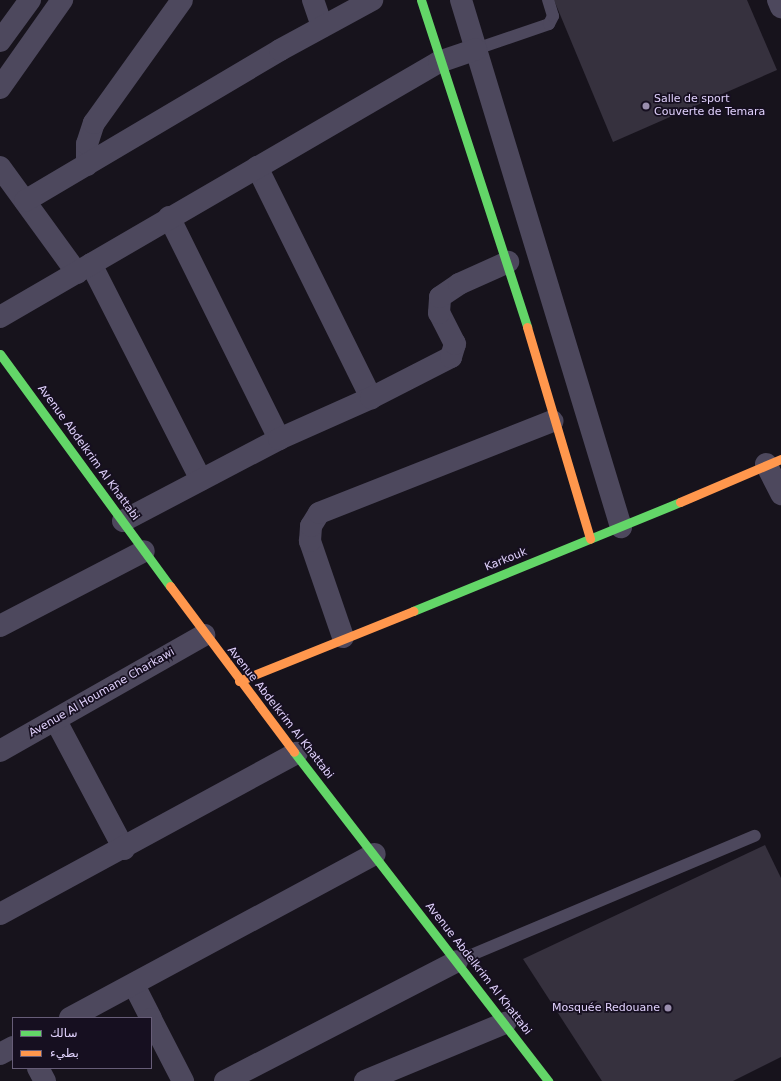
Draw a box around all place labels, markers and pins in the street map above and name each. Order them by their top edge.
place label: Salle de sport Couverte de Temara [654,93,765,119]
marker: Salle de sport Couverte de Temara [641,101,651,111]
place label: Mosquée Redouane [552,1001,660,1015]
marker: Mosquée Redouane [663,1003,673,1013]

